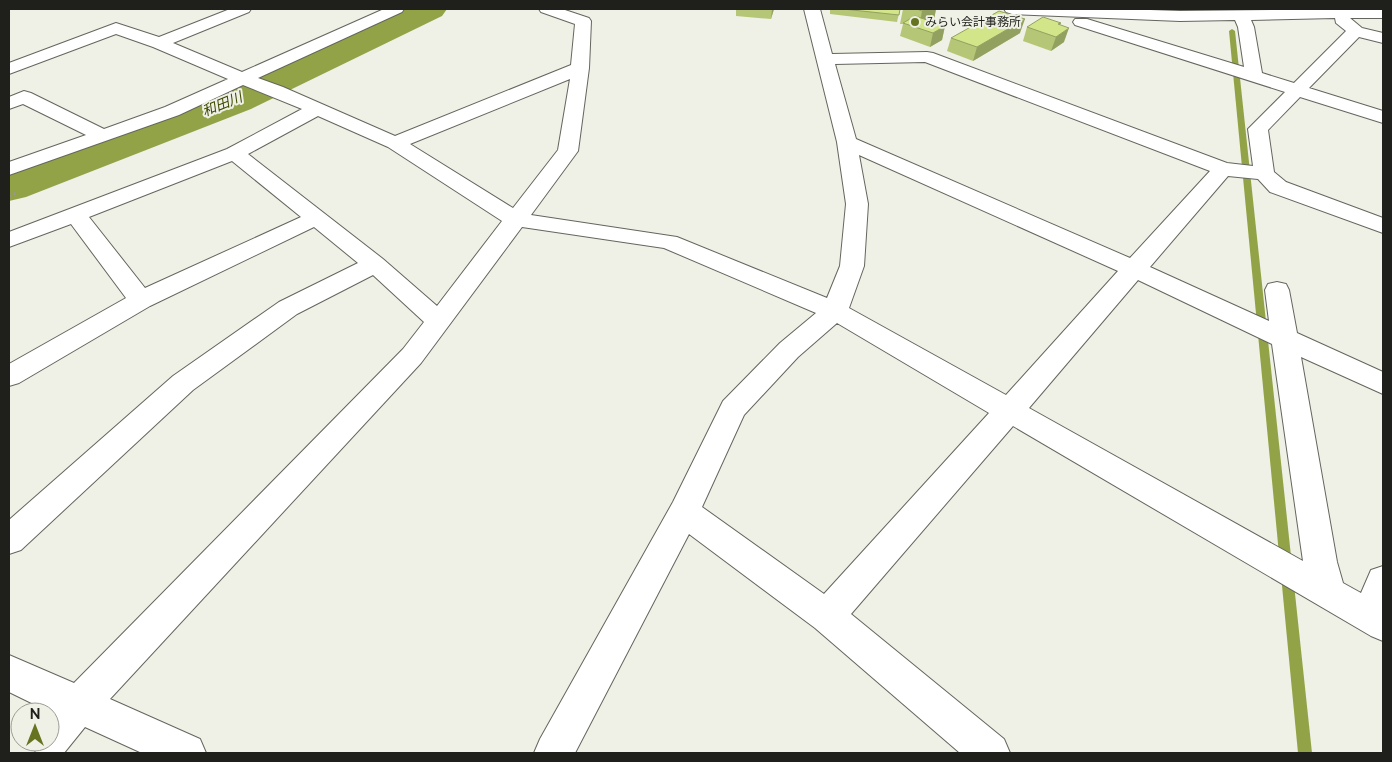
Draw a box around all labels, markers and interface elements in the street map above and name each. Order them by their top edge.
place label: みらい会計事務所 [925,15,1021,29]
marker: みらい会計事務所 [909,16,921,28]
water label: 和田川 [200,88,246,119]
north arrow [10,702,60,752]
text: N [30,706,40,722]

